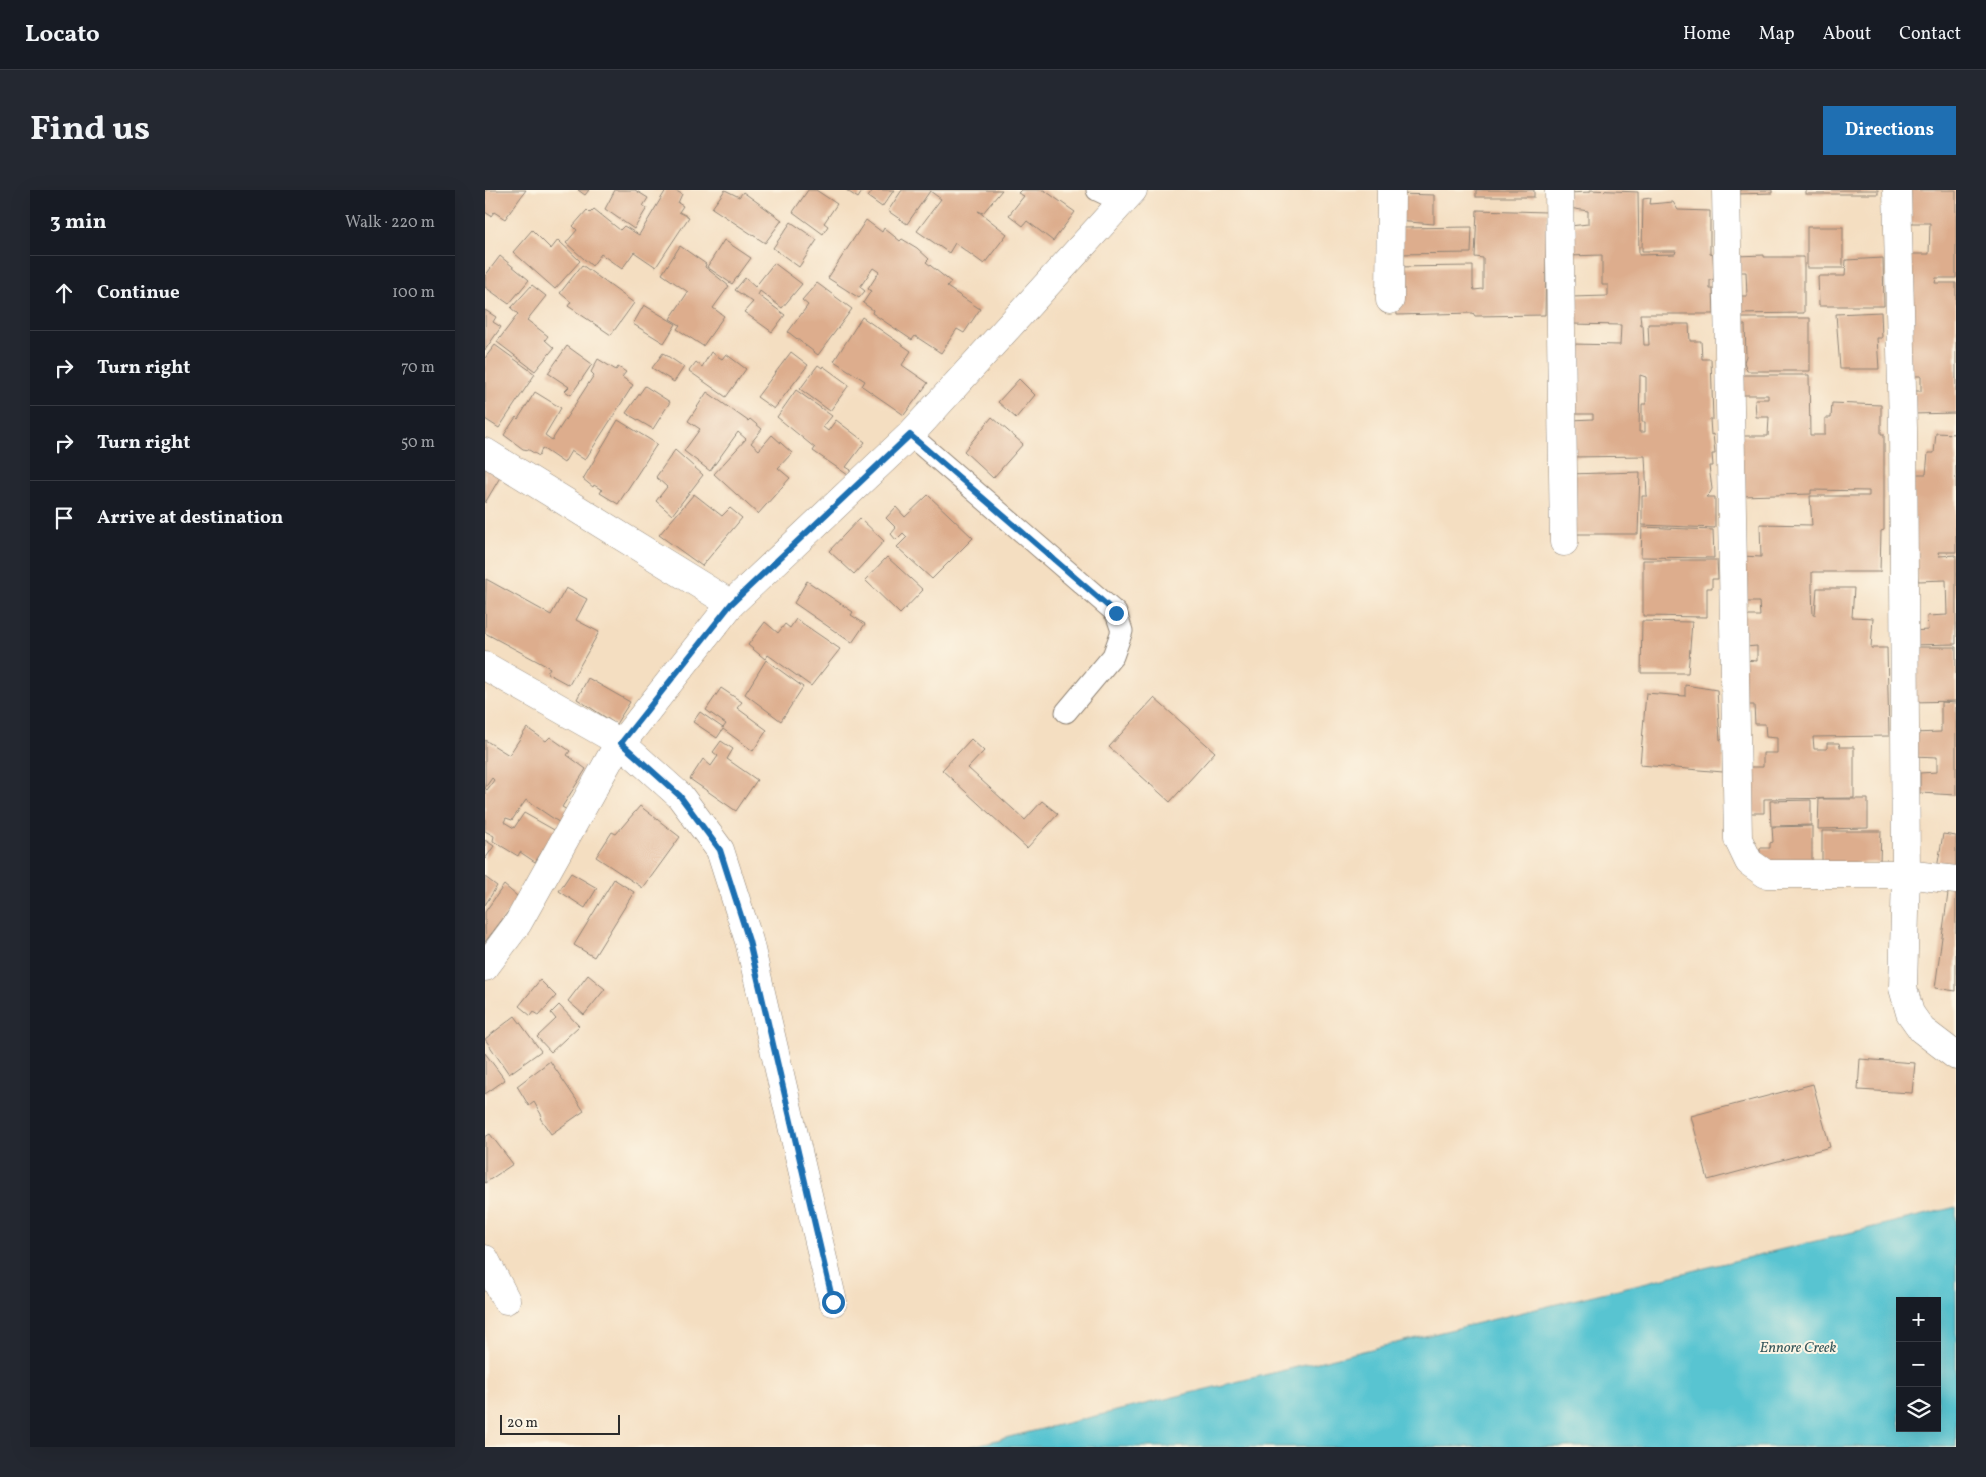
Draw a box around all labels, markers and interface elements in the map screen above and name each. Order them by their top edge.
text: Locato [25,18,100,52]
text: Home [1683,22,1731,47]
text: Map [1759,22,1795,47]
text: About [1823,22,1871,47]
text: Contact [1899,22,1961,47]
text: Find us [30,106,150,154]
button: Directions [1823,106,1956,155]
text: 3 min [50,208,106,237]
text: Walk · 220 m [345,212,435,234]
icon: ahead [50,279,78,307]
text: Continue [97,280,180,306]
text: 100 m [392,282,435,304]
icon: right [50,354,78,382]
text: Turn right [97,355,190,381]
text: 70 m [401,357,435,379]
icon: right [50,429,78,457]
text: Turn right [97,430,190,456]
text: 50 m [401,432,435,454]
icon: arrive [50,504,78,532]
text: Arrive at destination [97,505,283,531]
route end [1105,602,1128,625]
route start [822,1291,845,1314]
map controls [1896,1297,1941,1432]
button: + [1896,1297,1941,1342]
water label: Ennore Creek [1759,1338,1837,1359]
button: − [1896,1342,1941,1387]
button: layers [1896,1387,1941,1432]
scale bar [500,1412,620,1435]
text: 20 m [507,1414,538,1433]

